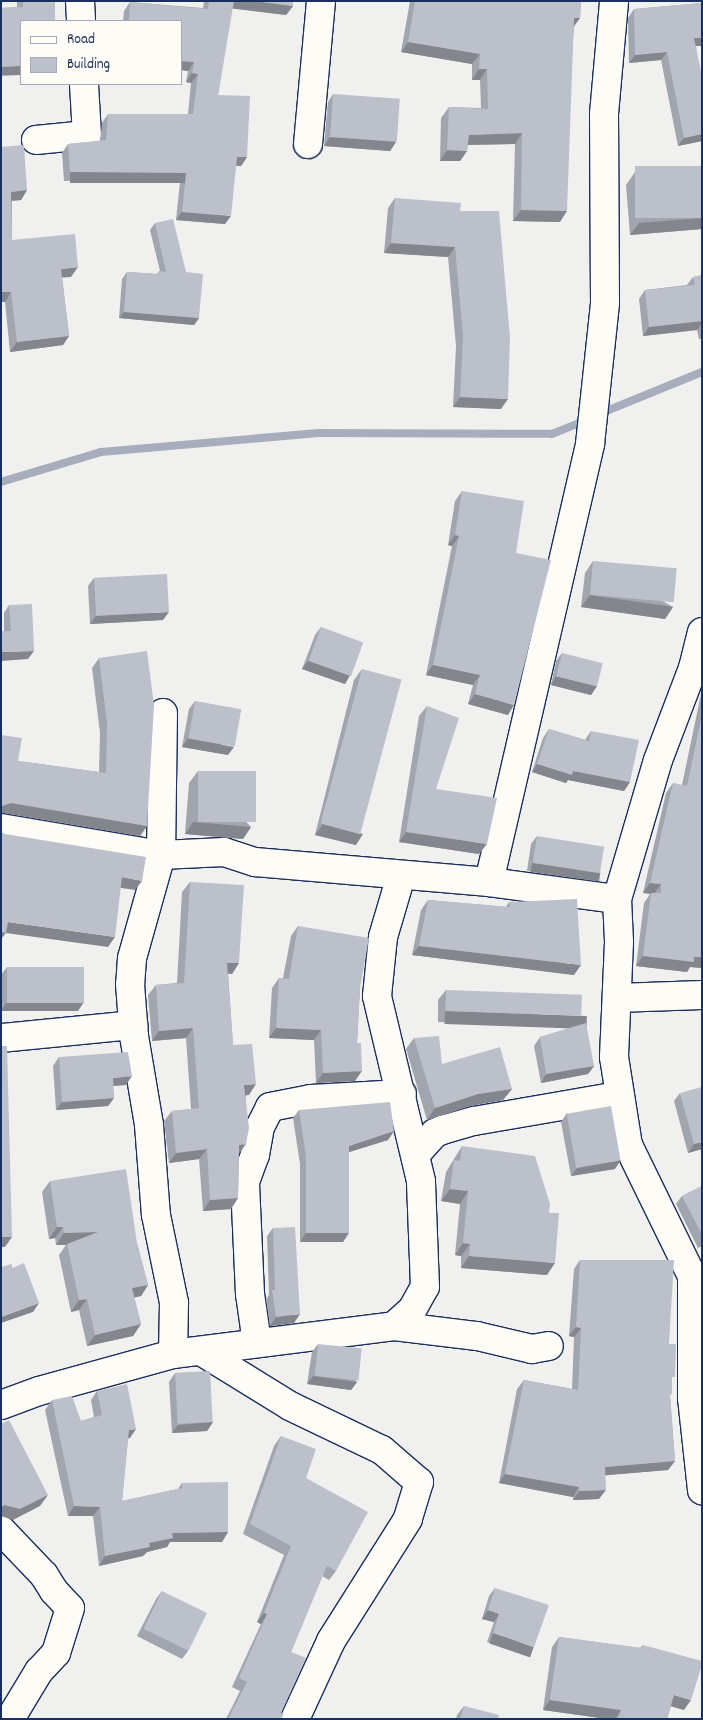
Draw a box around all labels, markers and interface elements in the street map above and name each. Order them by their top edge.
legend [20,20,182,85]
text: Road [67,29,95,51]
text: Building [67,54,110,76]

